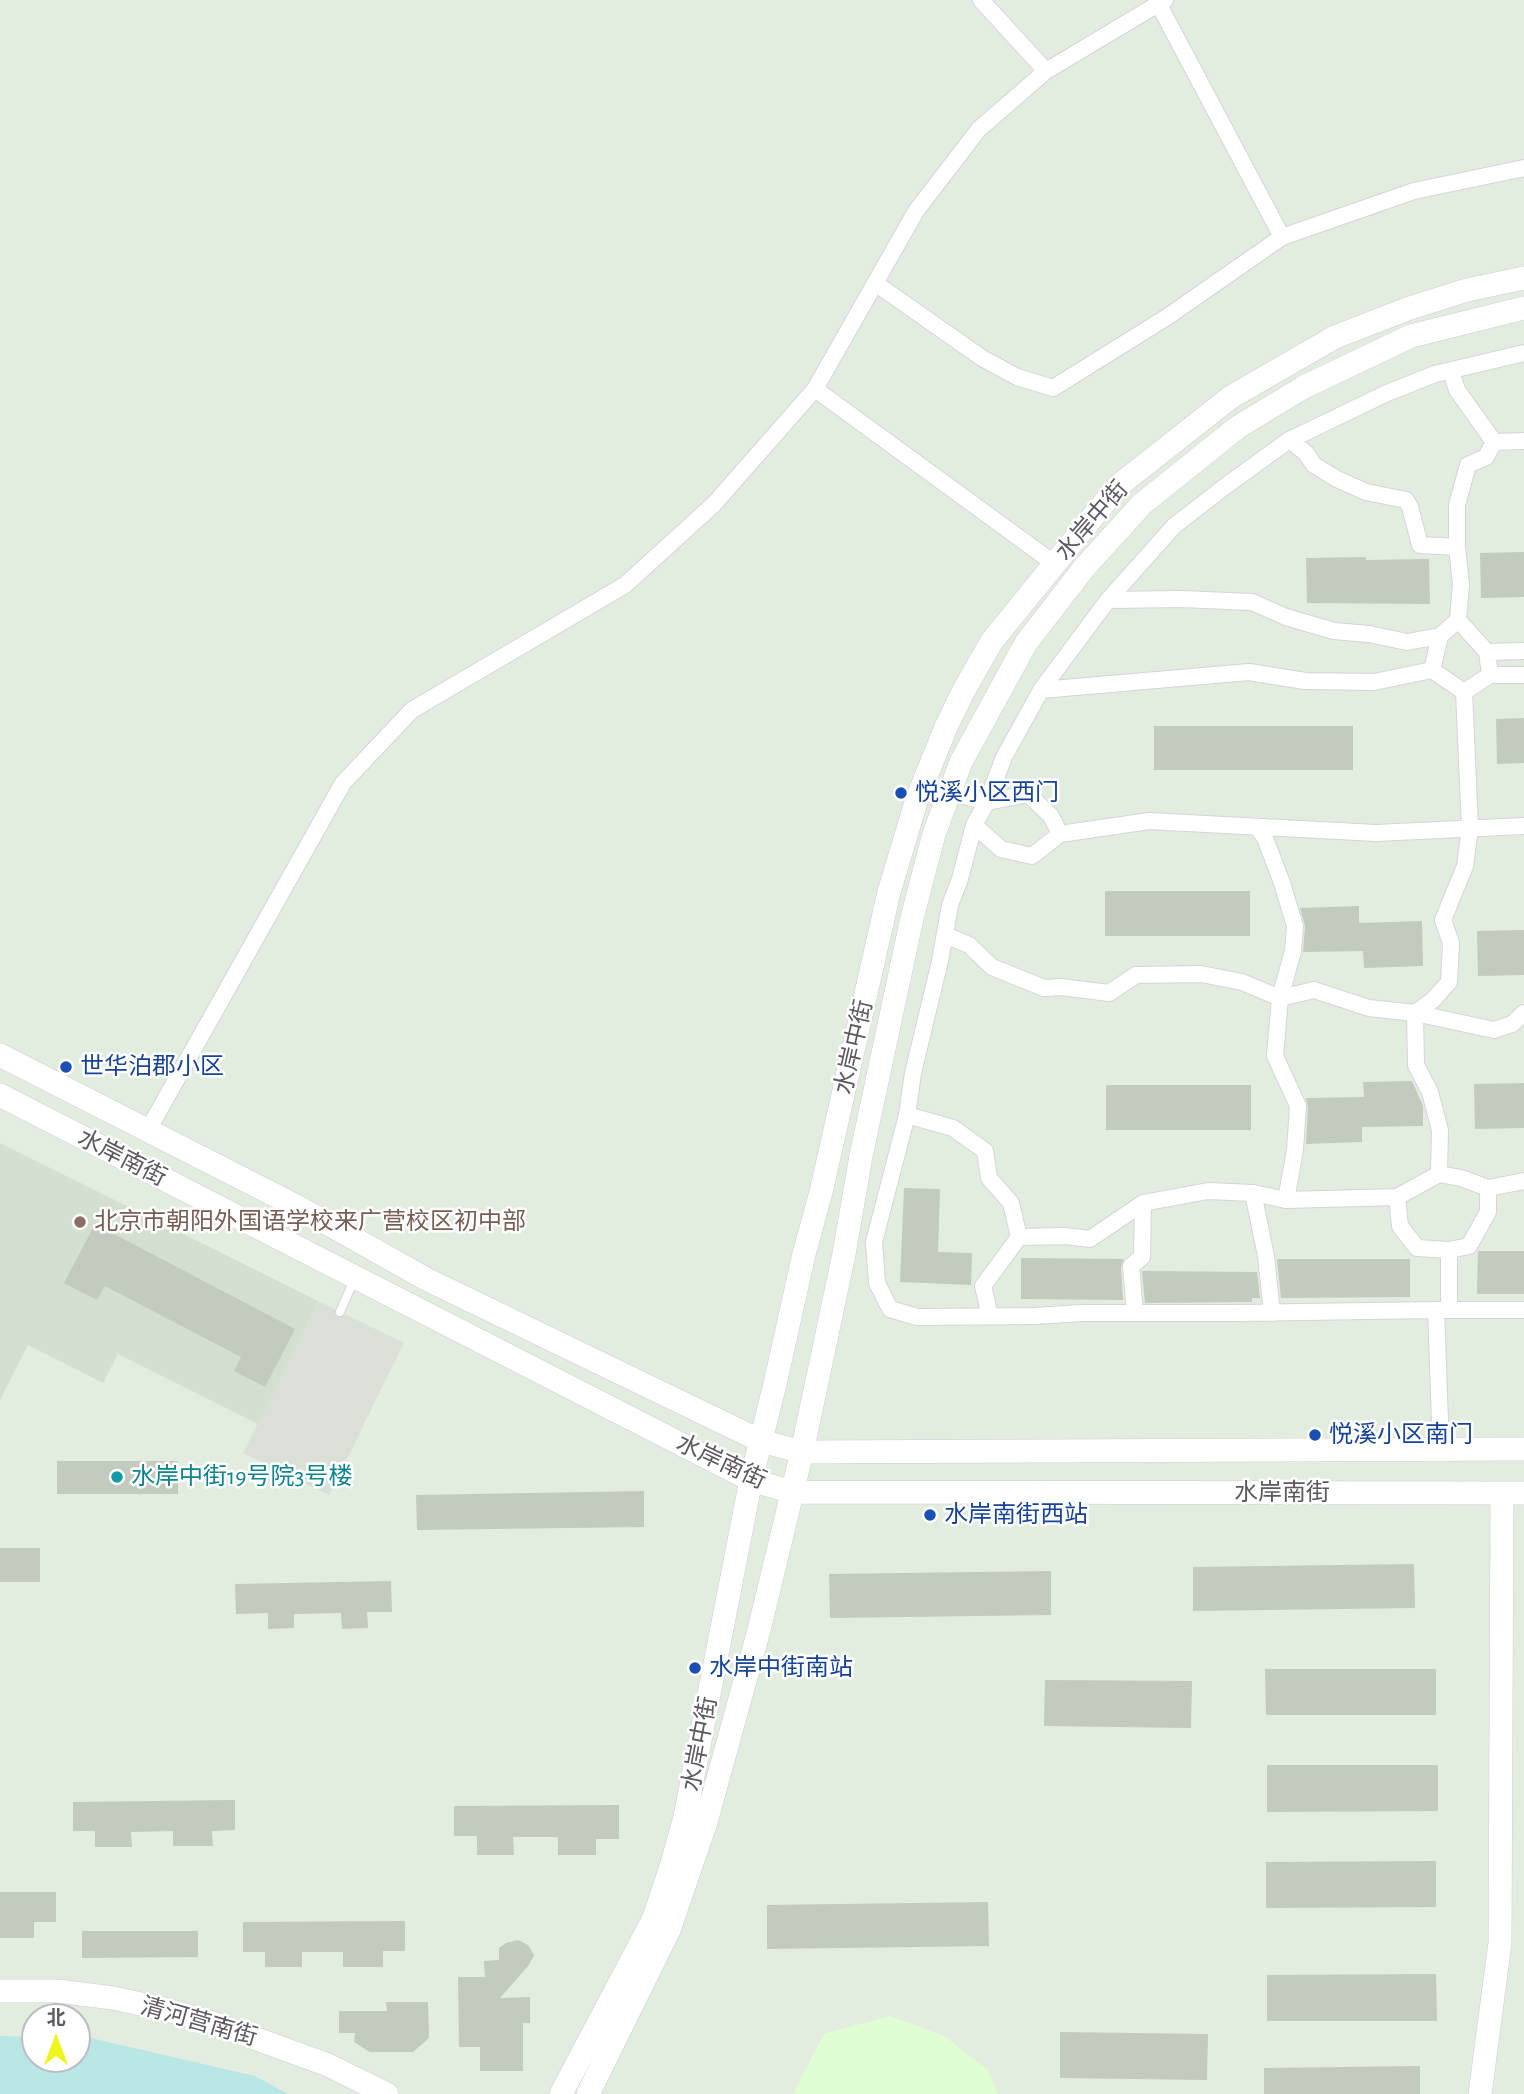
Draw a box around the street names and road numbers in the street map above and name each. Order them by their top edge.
street label: 水岸中街 [1050,475,1134,567]
street label: 水岸中街 [829,997,879,1097]
street label: 水岸南街 [73,1123,171,1193]
street label: 水岸南街 [671,1429,771,1495]
street label: 水岸南街 [1234,1479,1330,1507]
street label: 水岸中街 [677,1694,723,1794]
street label: 清河营南街 [137,1992,261,2052]

